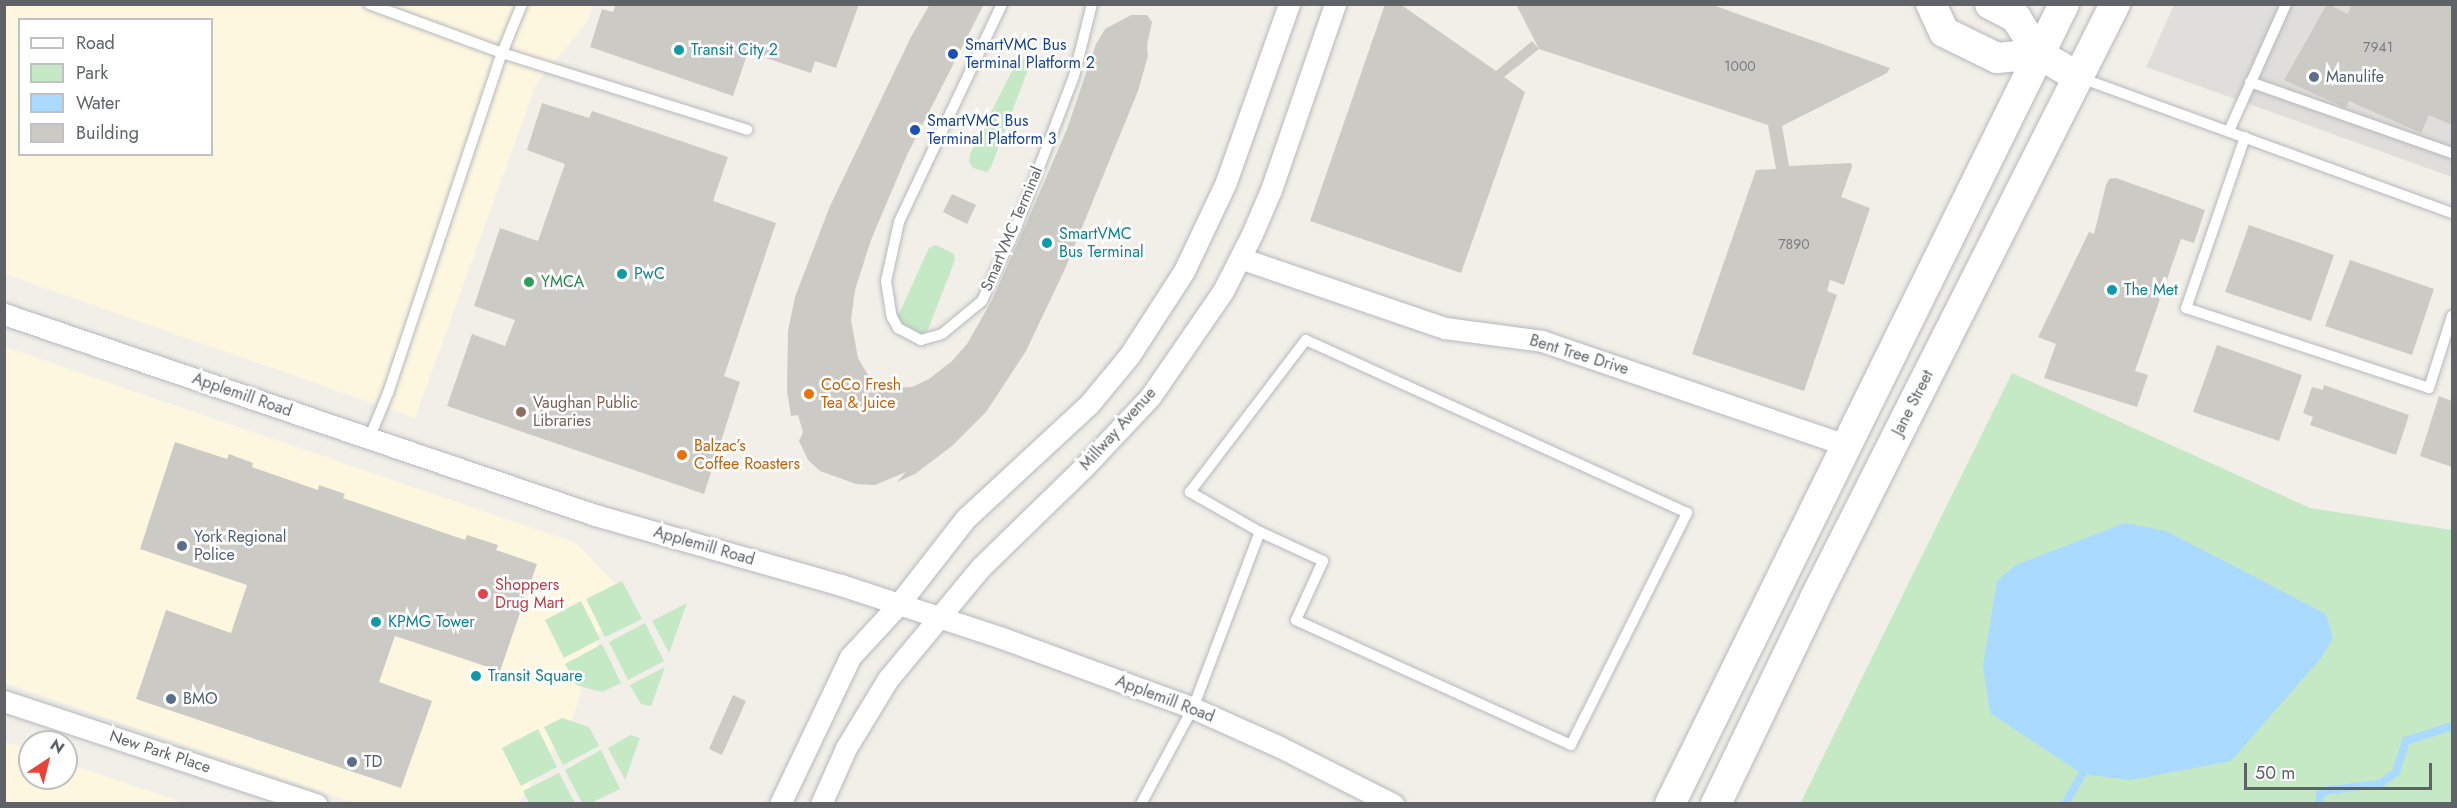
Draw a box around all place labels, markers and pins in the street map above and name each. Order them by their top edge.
place label: SmartVMC Bus Terminal Platform 2 [965,35,1095,73]
place label: Transit City 2 [691,40,778,60]
marker: Transit City 2 [672,43,686,57]
marker: SmartVMC Bus Terminal Platform 2 [946,47,960,61]
place label: Manulife [2326,67,2384,87]
marker: Manulife [2307,70,2321,84]
place label: SmartVMC Bus Terminal Platform 3 [927,111,1057,149]
marker: SmartVMC Bus Terminal Platform 3 [908,123,922,137]
place label: SmartVMC Bus Terminal [1059,224,1144,262]
marker: SmartVMC Bus Terminal [1040,236,1054,250]
place label: PwC [634,264,665,284]
marker: PwC [615,267,629,281]
place label: YMCA [541,272,584,292]
marker: YMCA [522,275,536,289]
place label: The Met [2124,280,2178,300]
marker: The Met [2105,283,2119,297]
place label: CoCo Fresh Tea & Juice [821,375,901,413]
marker: CoCo Fresh Tea & Juice [802,387,816,401]
place label: Vaughan Public Libraries [533,393,638,431]
marker: Vaughan Public Libraries [514,405,528,419]
place label: Balzac’s Coffee Roasters [694,436,800,474]
marker: Balzac’s Coffee Roasters [675,448,689,462]
place label: York Regional Police [194,527,286,565]
marker: York Regional Police [175,539,189,553]
place label: Shoppers Drug Mart [495,575,564,613]
marker: Shoppers Drug Mart [476,587,490,601]
place label: KPMG Tower [388,612,475,632]
marker: KPMG Tower [369,615,383,629]
place label: Transit Square [488,666,582,686]
marker: Transit Square [469,669,483,683]
place label: BMO [183,689,218,709]
marker: BMO [164,692,178,706]
place label: TD [364,752,382,772]
marker: TD [345,755,359,769]

